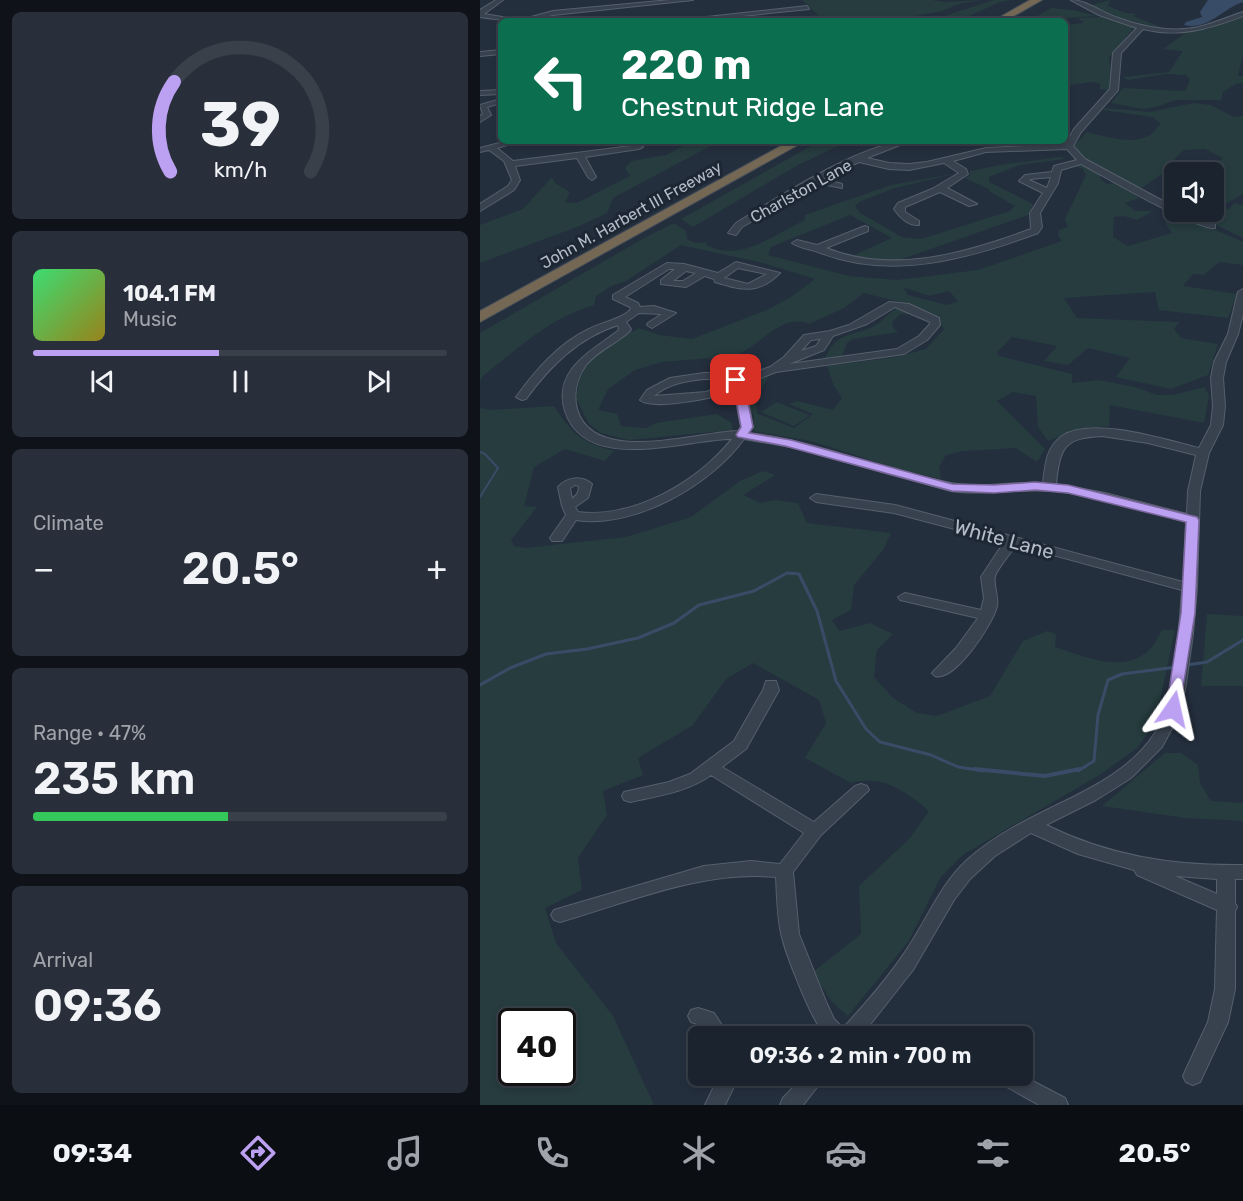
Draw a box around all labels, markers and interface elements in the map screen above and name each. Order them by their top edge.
text: 220 m [621,40,752,90]
icon: left [522,42,600,120]
text: 39 [199,88,281,162]
text: Chestnut Ridge Lane [621,91,884,123]
street label: Charlston Lane [747,155,855,227]
street label: John M. Harbert III Freeway [537,157,725,273]
text: km/h [213,158,267,183]
map controls [1164,162,1224,222]
button: sound [1164,162,1224,222]
text: 104.1 FM [123,280,216,307]
text: Music [123,307,177,331]
pin [710,354,761,405]
icon: arrive [719,363,752,396]
icon: previous [86,365,119,398]
icon: pause [224,365,257,398]
icon: next [362,365,395,398]
text: Climate [33,511,104,535]
street label: White Lane [951,514,1057,564]
text: 20.5° [182,542,299,595]
text: − [33,549,54,588]
text: + [426,549,447,588]
position arrow [1141,677,1205,741]
text: Range · 47% [33,721,146,745]
text: 235 km [33,752,195,805]
text: Arrival [33,948,93,972]
text: 09:36 [33,979,162,1032]
speed limit sign: 40 [498,1008,576,1086]
text: 09:36 · 2 min · 700 m [749,1042,972,1069]
icon: directions [237,1132,279,1174]
icon: music [384,1132,426,1174]
icon: phone [531,1132,573,1174]
icon: climate [678,1132,720,1174]
icon: car [825,1132,867,1174]
icon: filters [972,1132,1014,1174]
text: 09:34 [52,1137,132,1169]
text: 20.5° [1119,1137,1191,1169]

